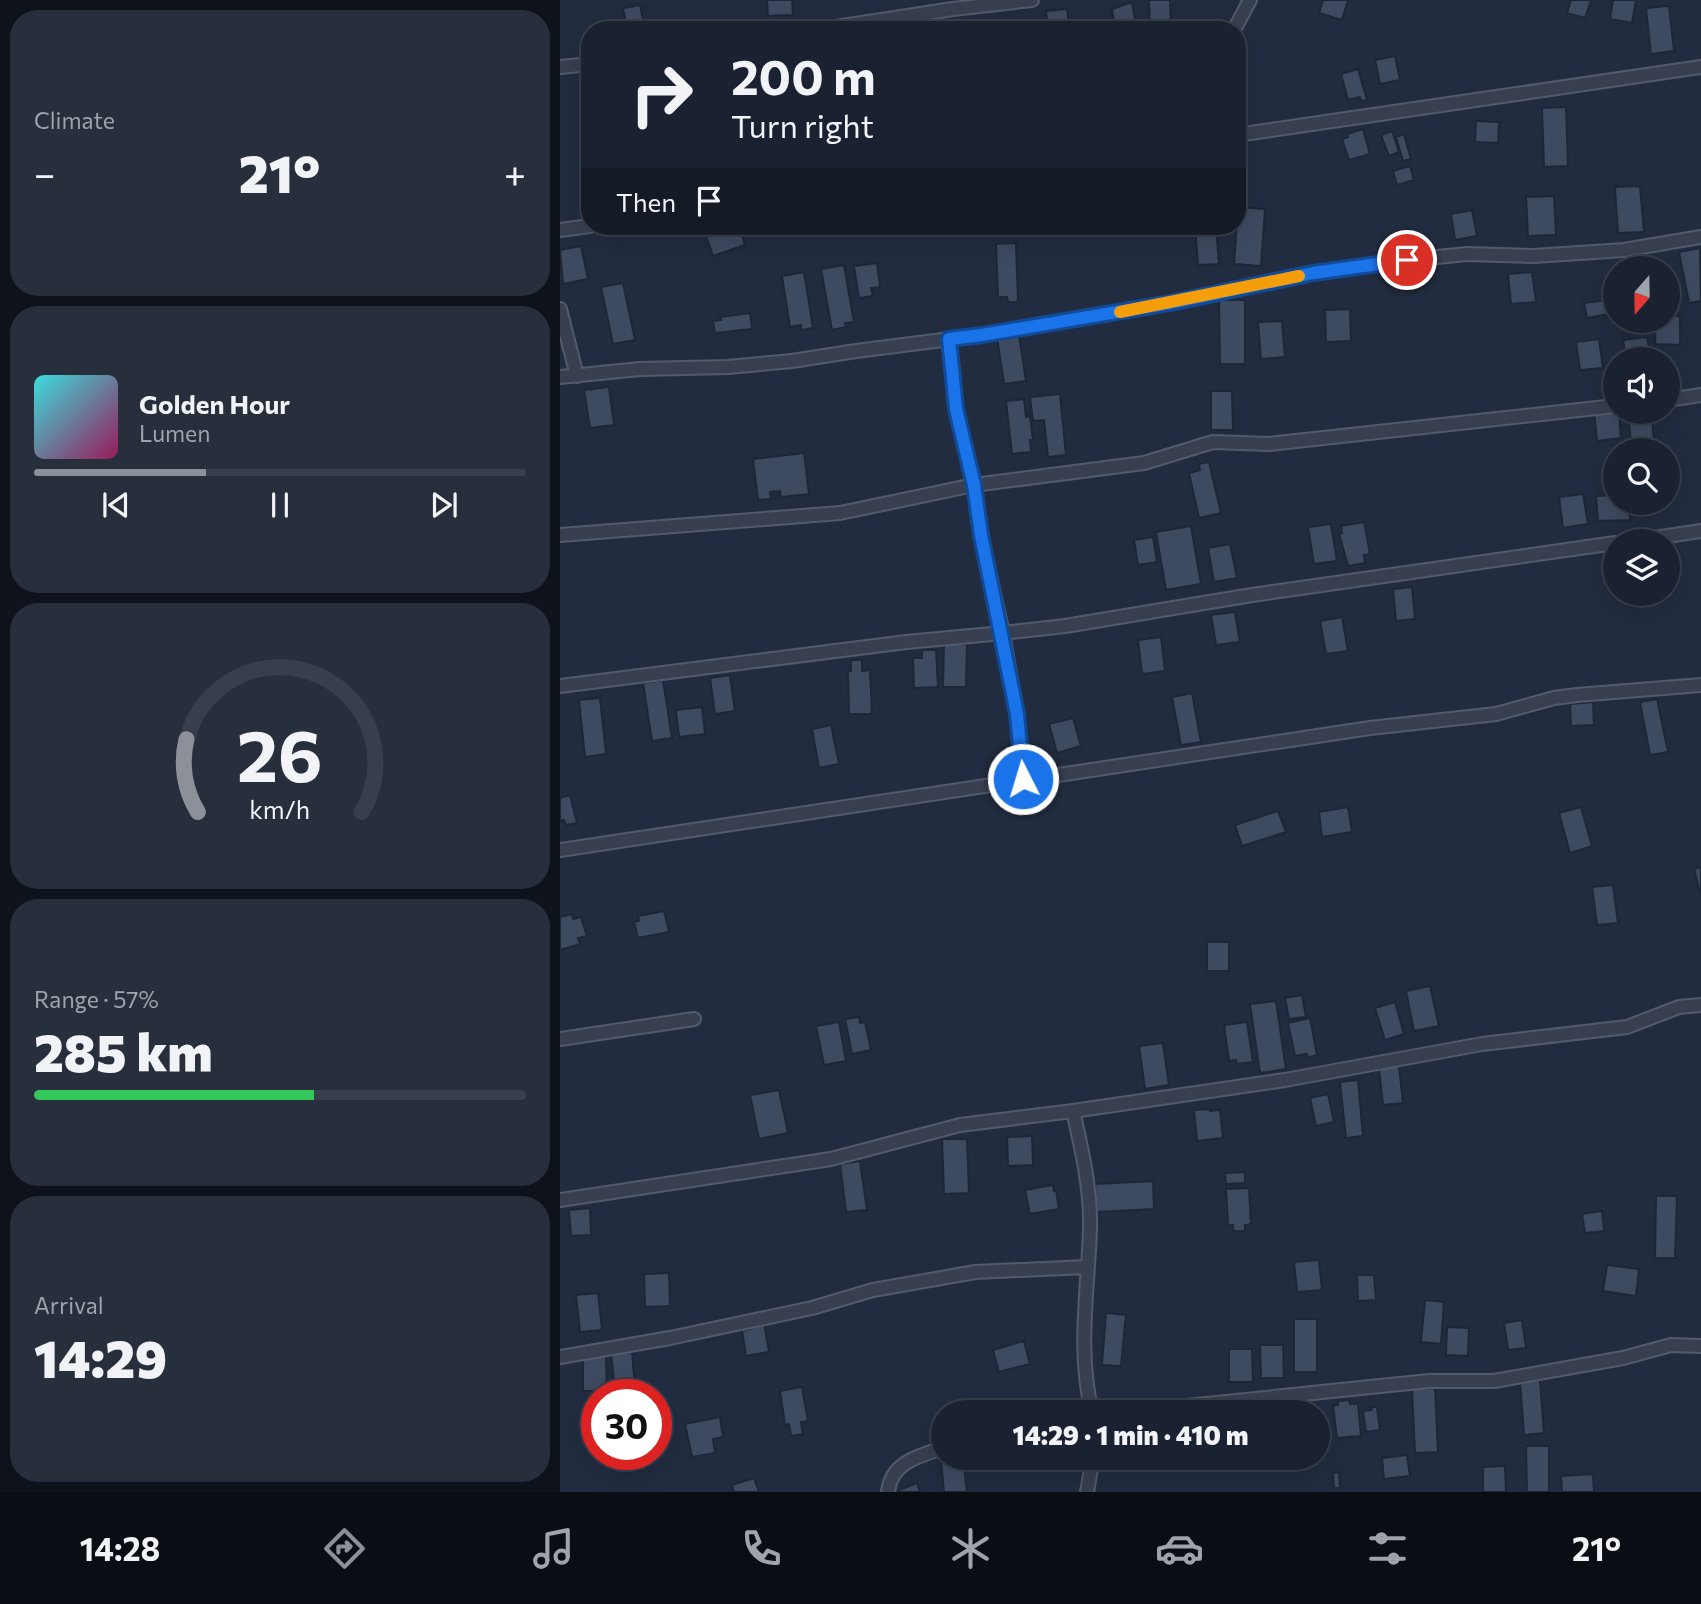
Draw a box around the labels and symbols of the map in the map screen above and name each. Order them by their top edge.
pin [1377,230,1437,290]
north arrow [1603,256,1680,332]
position arrow [986,742,1060,816]
speed limit sign: 30 [581,1379,672,1470]

